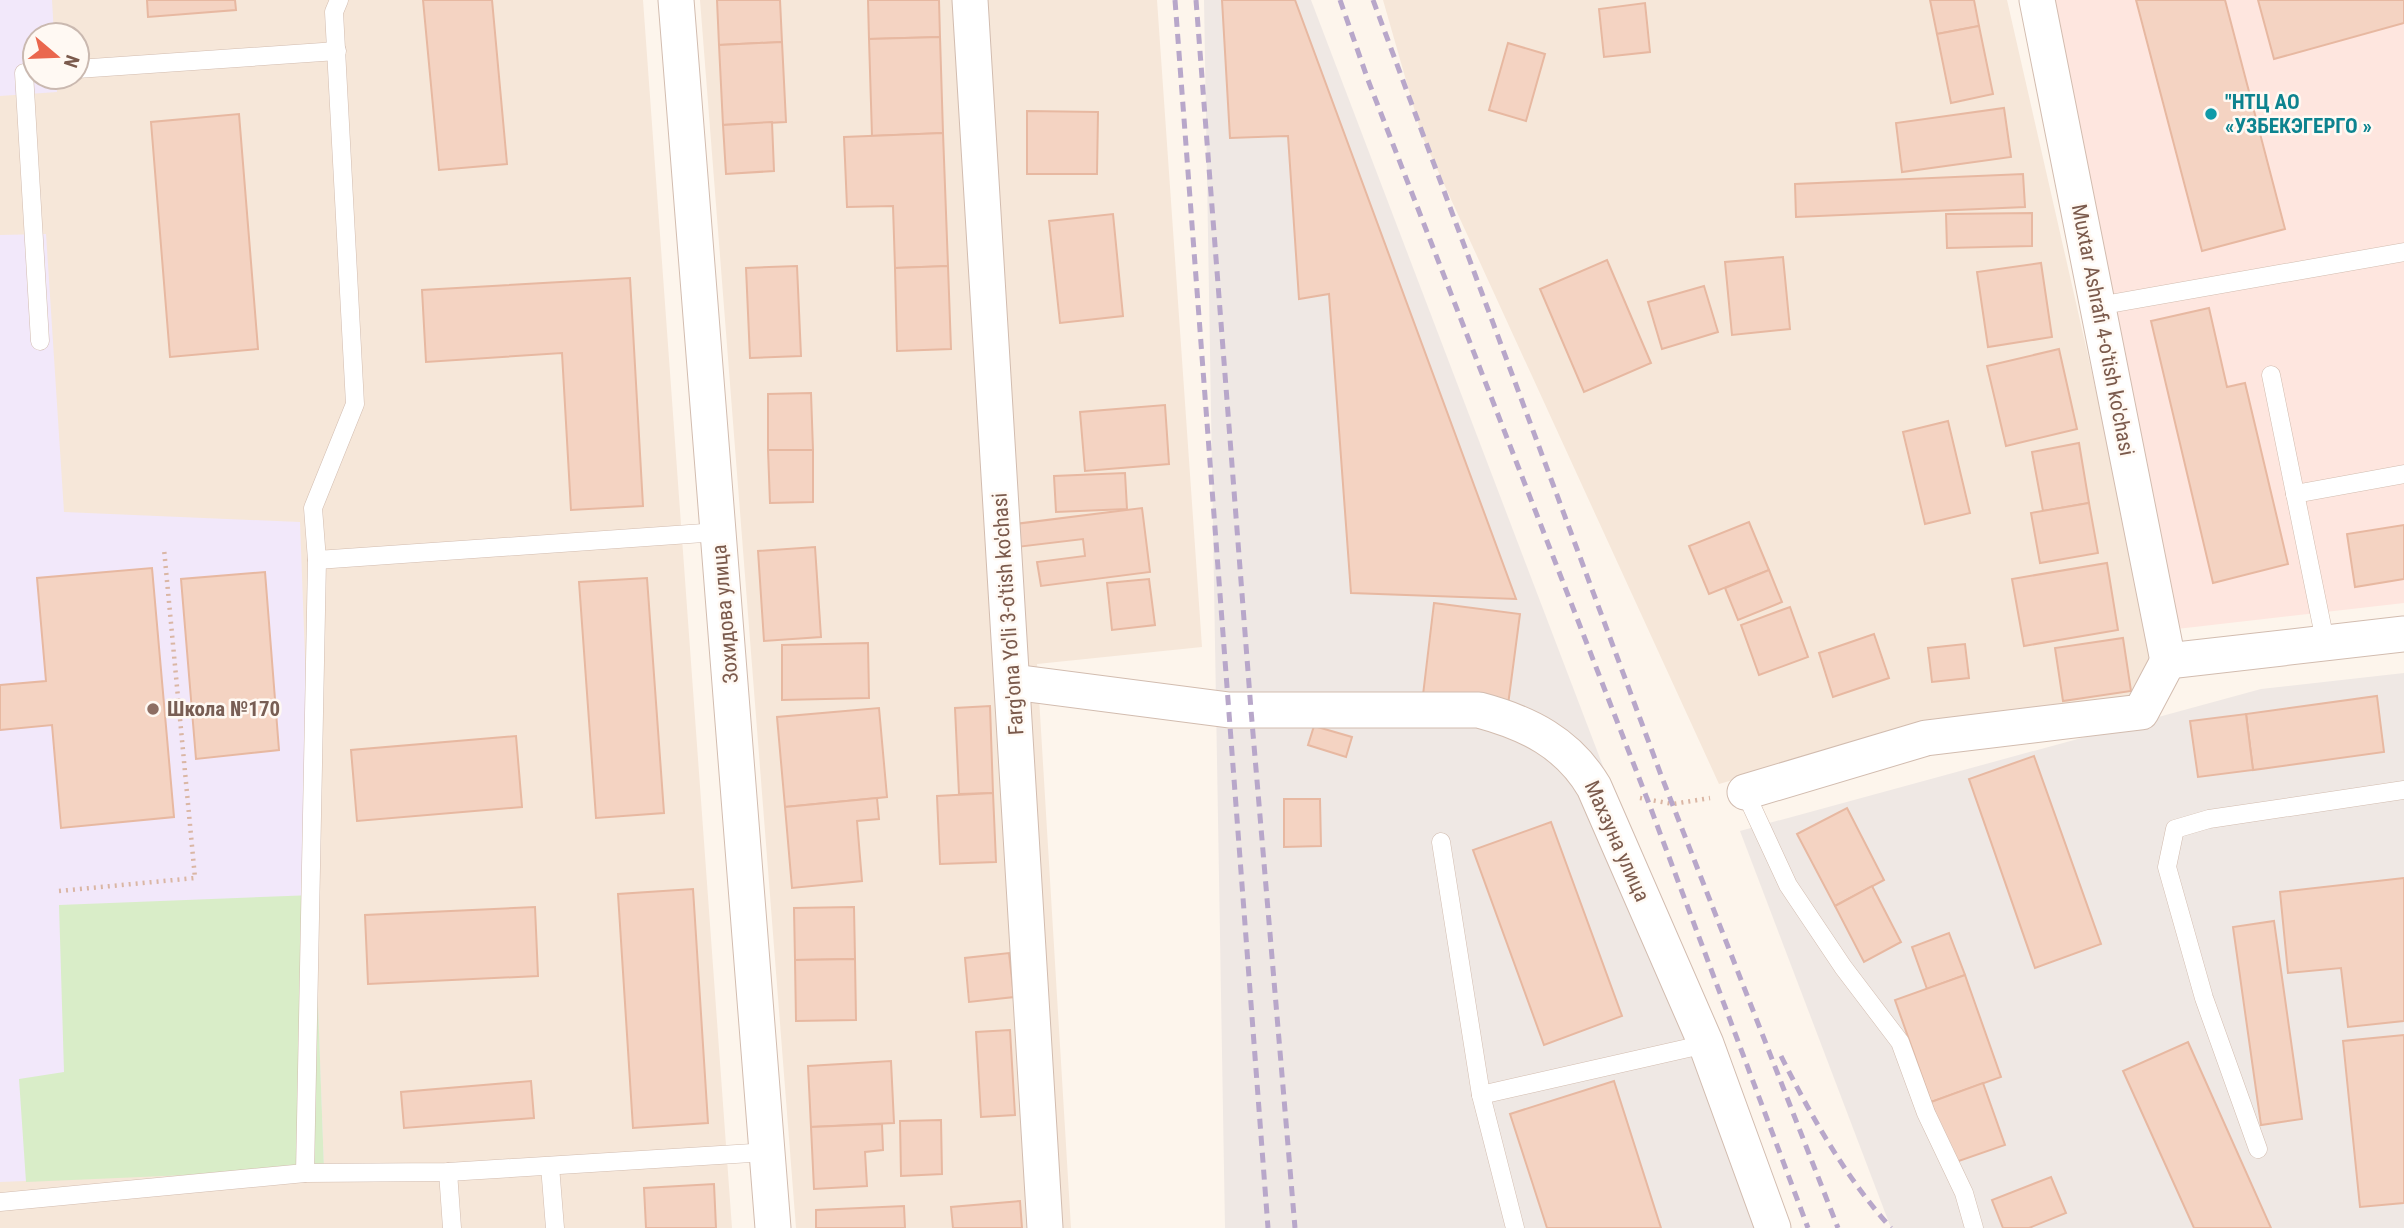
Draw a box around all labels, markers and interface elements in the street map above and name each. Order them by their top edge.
north arrow [21,21,91,91]
text: N [59,52,84,71]
place label: "НТЦ АО «УЗБЕКЭГЕРГО » [2225,90,2372,138]
marker: "НТЦ АО «УЗБЕКЭГЕРГО » [2203,106,2219,122]
street label: Muxtar Ashrafi 4-o'tish ko'chasi [2067,202,2139,458]
street label: Farg'ona Yo'li 3-o'tish ko'chasi [988,492,1028,736]
street label: Зохидова улица [707,544,743,684]
place label: Школа №170 [167,697,280,721]
marker: Школа №170 [145,701,161,717]
street label: Махзуна улица [1580,777,1654,905]

